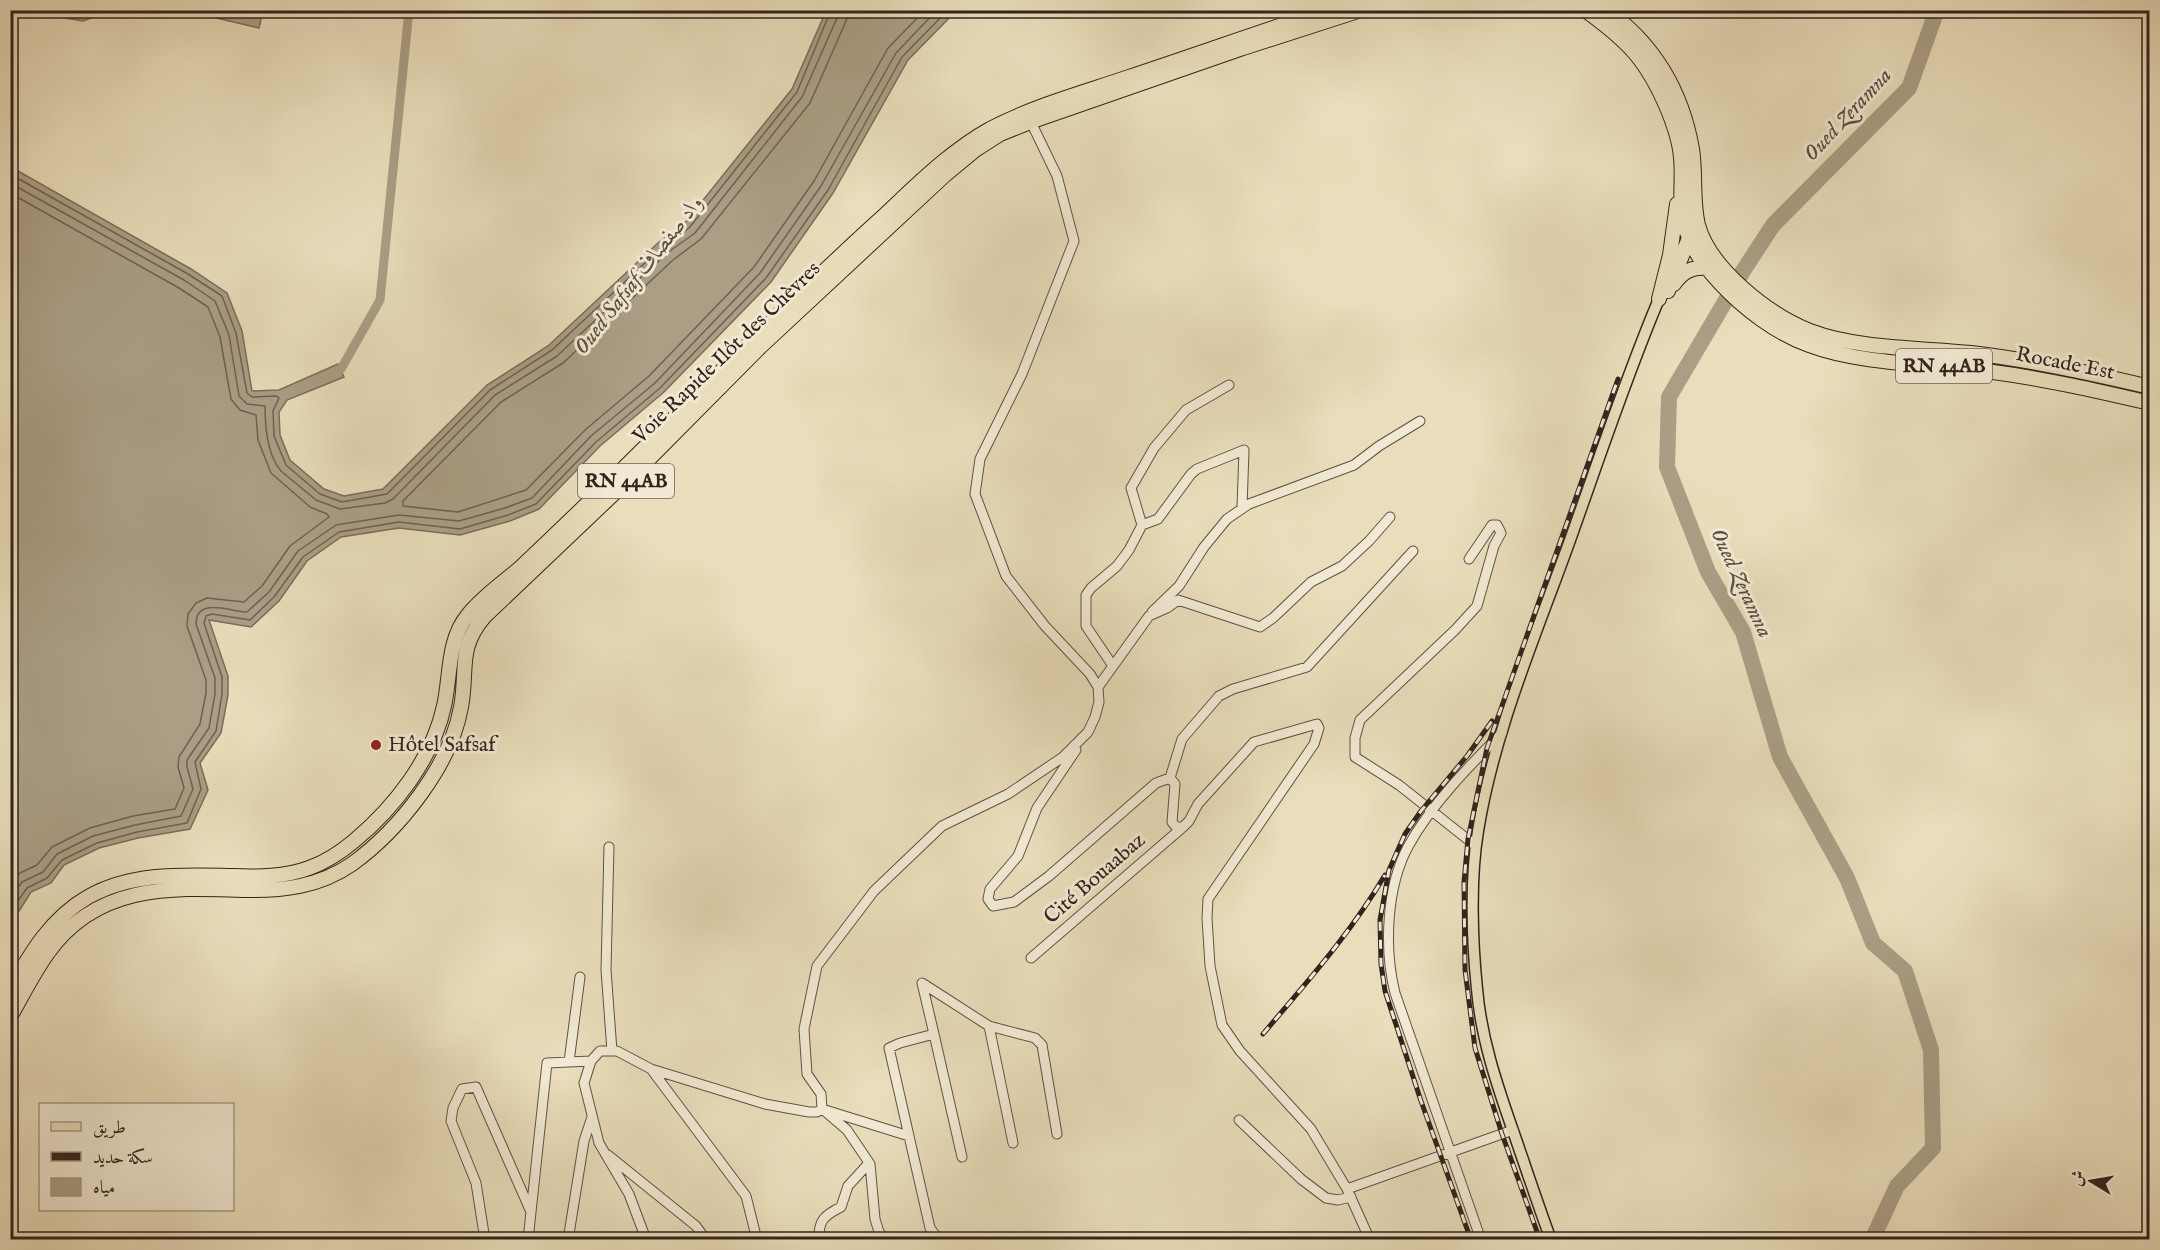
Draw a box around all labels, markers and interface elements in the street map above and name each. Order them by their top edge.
water label: Oued Zeramna [1798,62,1898,168]
water label: Oued Safsaf واد صفصاف [568,190,710,360]
street label: Voie Rapide Ilôt des Chèvres [627,256,827,451]
street label: Rocade Est [2013,341,2117,387]
road number: RN 44AB [1896,349,1992,383]
road number: RN 44AB [578,464,674,498]
water label: Oued Zeramna [1703,524,1779,642]
place label: Hôtel Safsaf [388,732,499,759]
marker: Hôtel Safsaf [369,738,383,752]
street label: Cité Bouaabaz [1039,827,1152,931]
legend [39,1103,234,1211]
text: طريق [93,1117,126,1140]
text: سكة حديد [93,1147,153,1170]
north arrow [2061,1151,2121,1211]
text: ش [2067,1169,2090,1188]
text: مياه [93,1177,115,1200]

